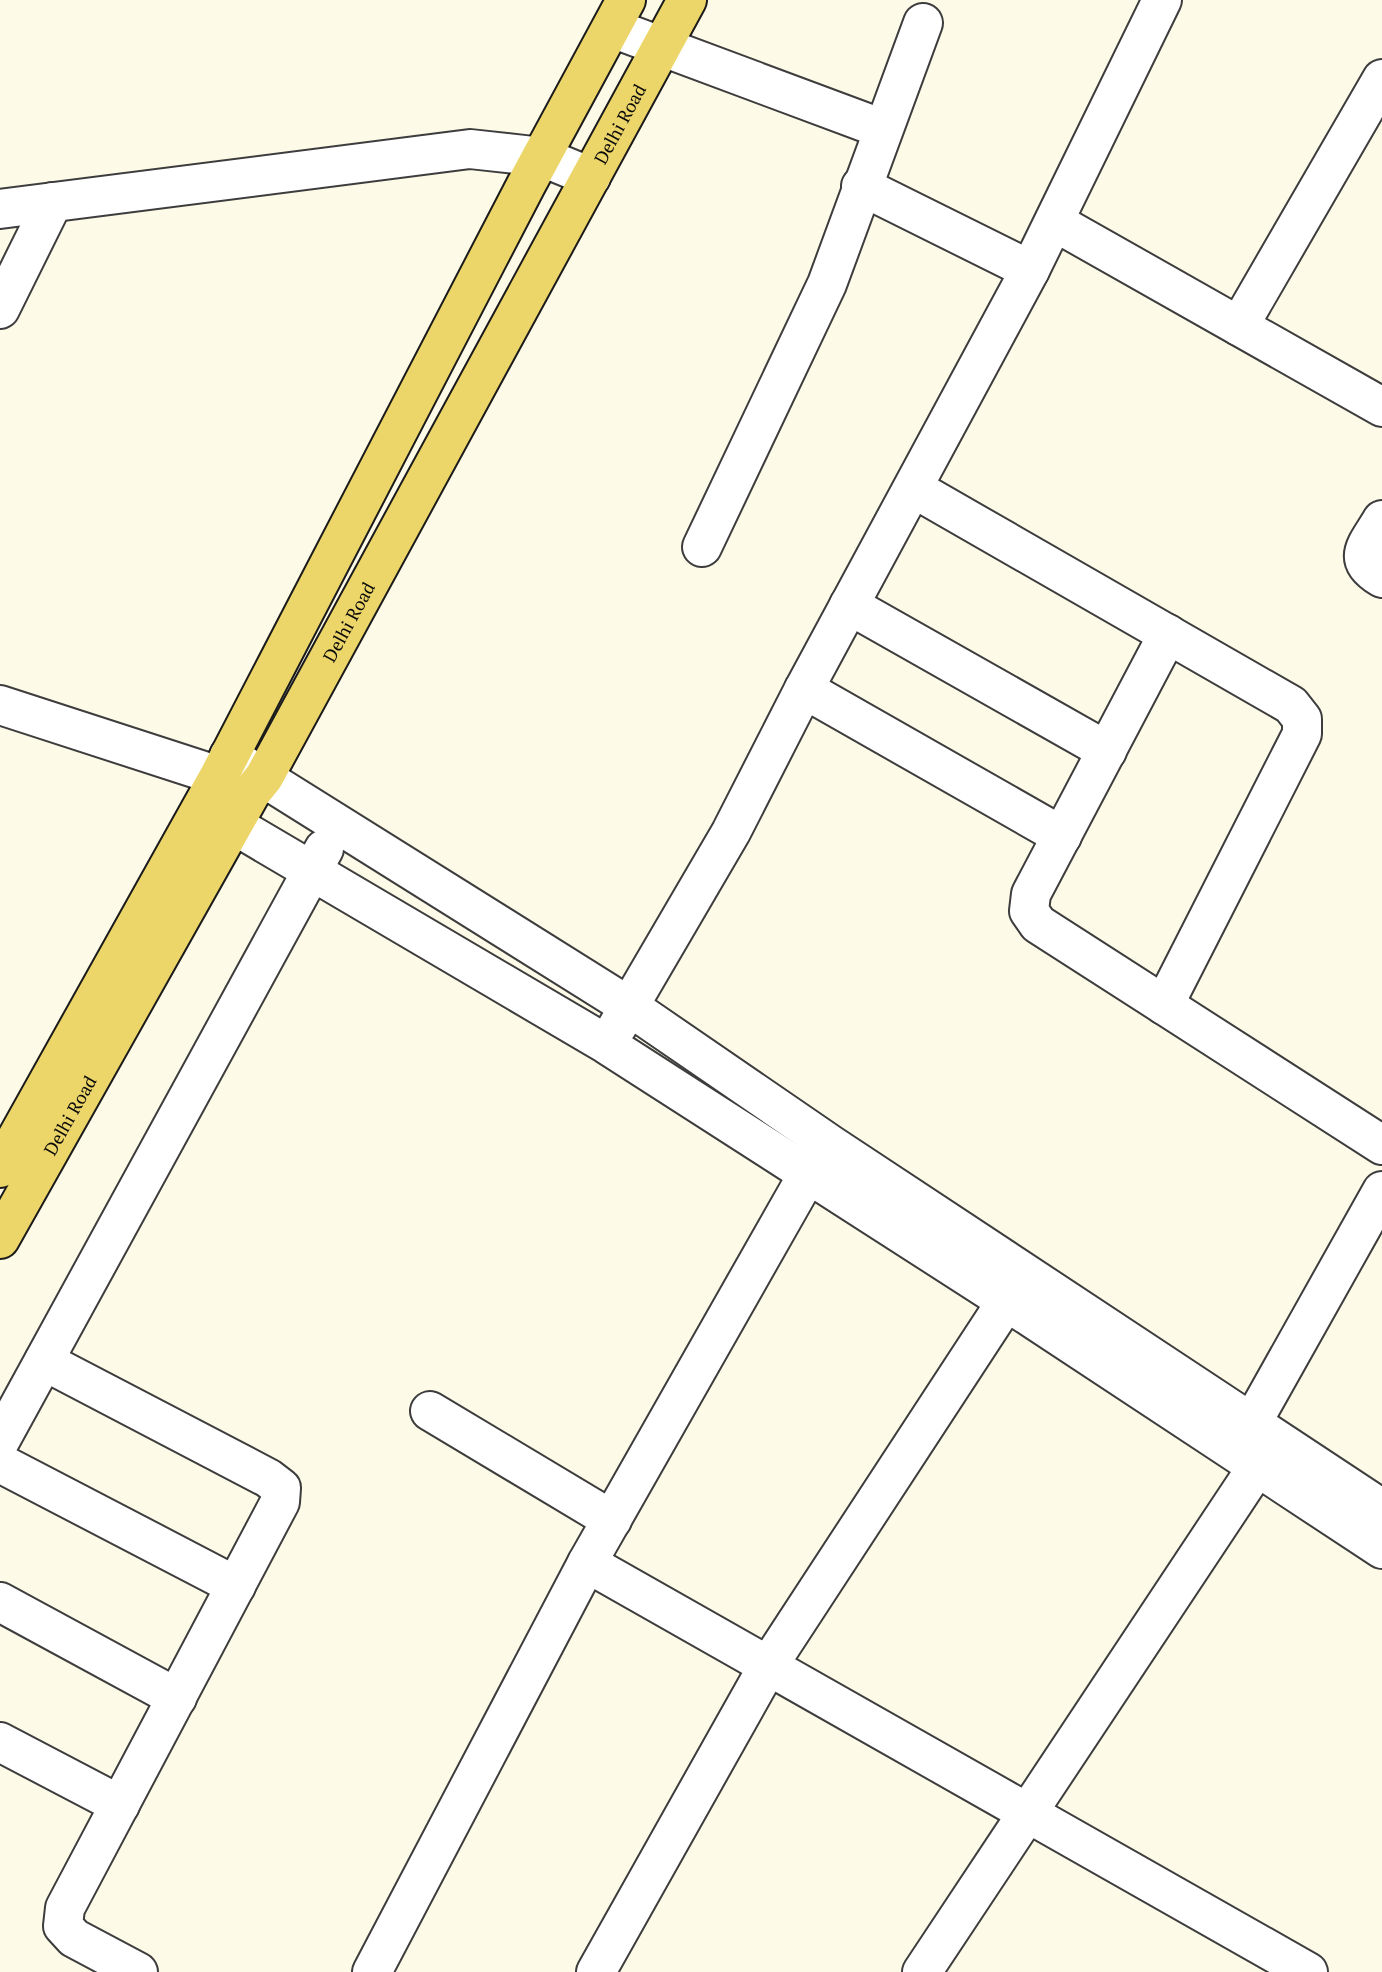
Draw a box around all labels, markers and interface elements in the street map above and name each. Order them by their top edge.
street label: Delhi Road [588,80,651,168]
street label: Delhi Road [317,578,380,666]
street label: Delhi Road [38,1071,102,1159]

